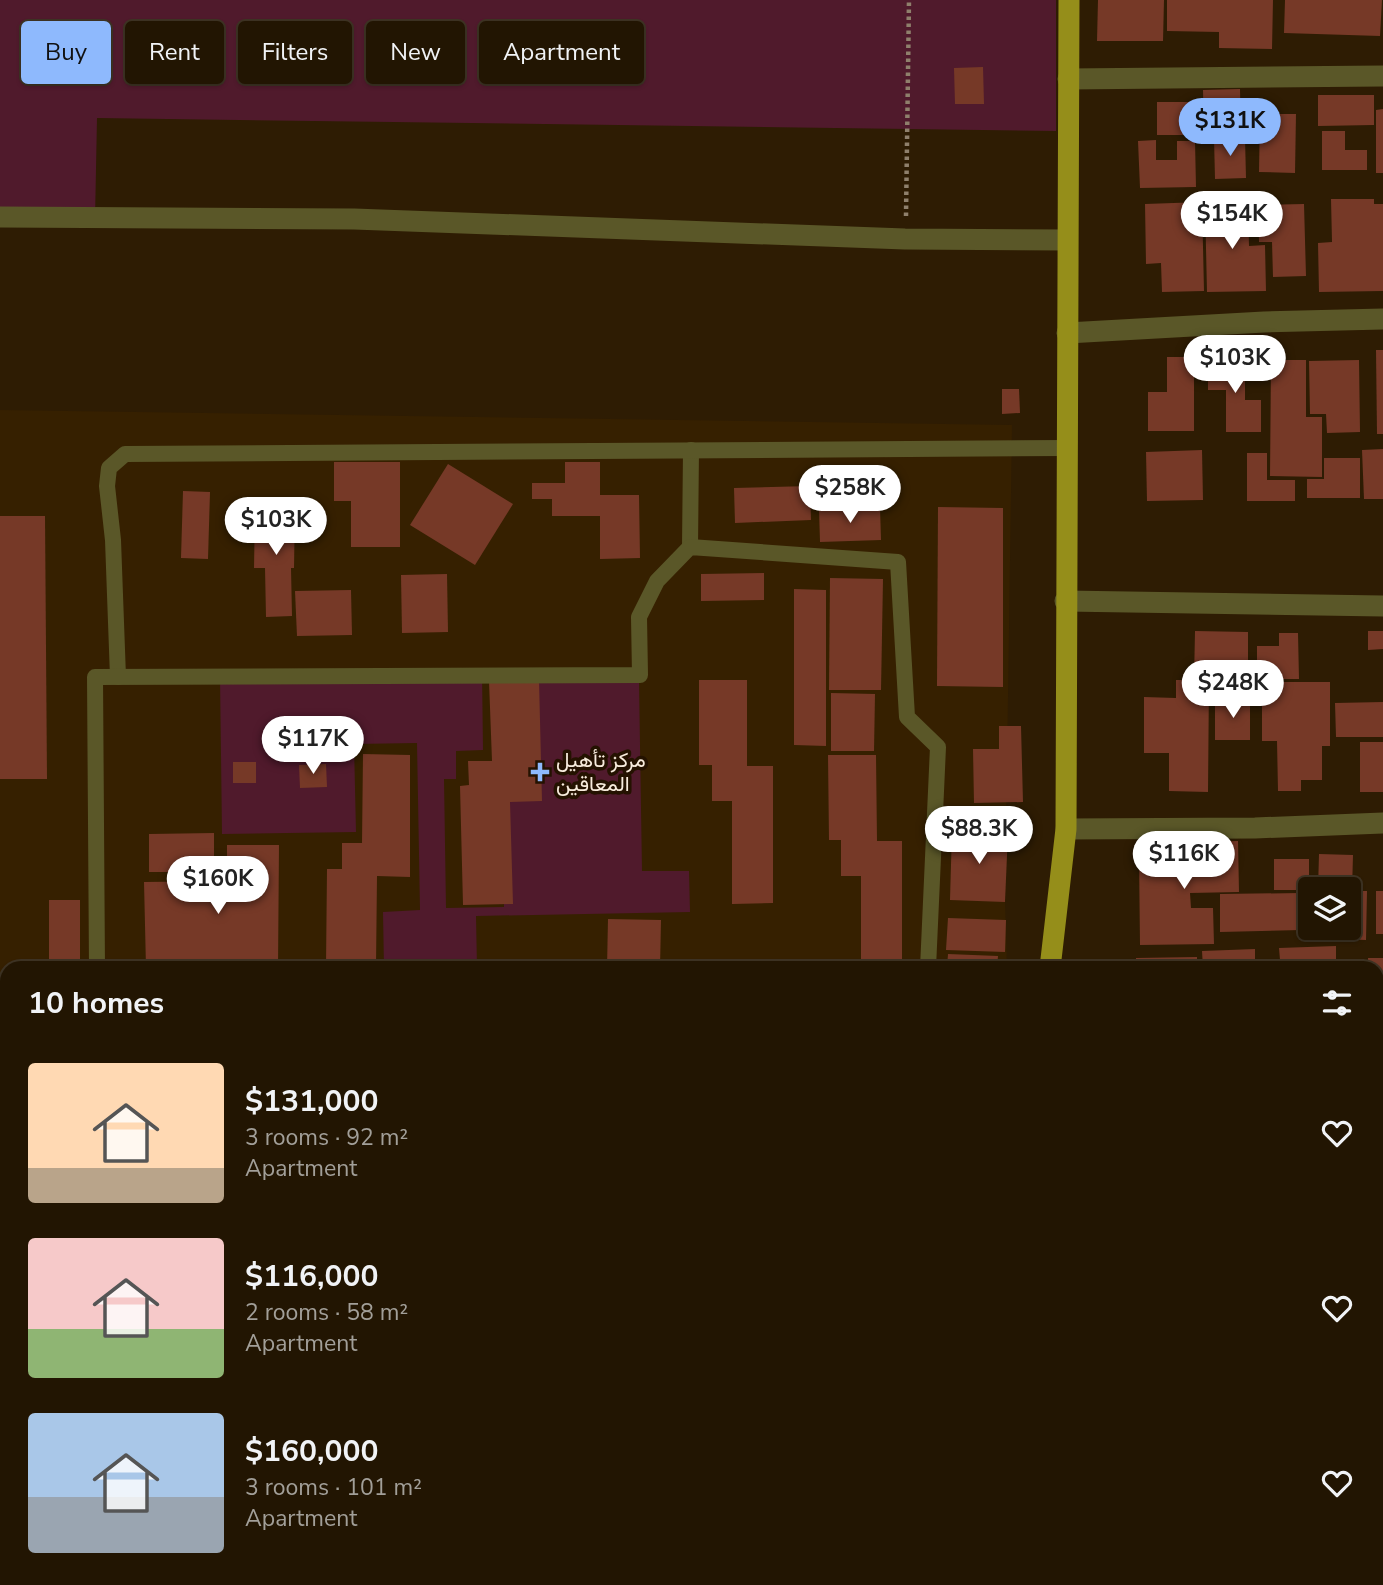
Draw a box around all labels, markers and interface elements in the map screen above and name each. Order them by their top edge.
chip: Buy [21,21,111,84]
chip: Rent [125,21,224,84]
chip: Filters [238,21,352,84]
chip: New [366,21,465,84]
chip: Apartment [479,21,644,84]
pin: $131K [1181,99,1279,158]
text: $131K [1195,105,1265,136]
pin: $154K [1183,191,1281,251]
text: $154K [1197,198,1267,229]
pin: $103K [1186,336,1284,395]
text: $103K [1200,342,1270,373]
pin: $258K [801,466,899,525]
text: $258K [815,472,885,503]
pin: $103K [227,498,325,557]
text: $103K [241,504,311,535]
pin: $248K [1184,660,1282,720]
text: $248K [1198,667,1268,698]
pin: $117K [264,716,362,776]
text: $117K [278,723,348,754]
place label: مركز تأهيل المعاقين [556,746,646,798]
marker: مركز تأهيل المعاقين [530,762,550,782]
pin: $88.3K [922,806,1036,866]
text: $88.3K [941,813,1017,844]
pin: $116K [1135,832,1233,891]
text: $116K [1149,838,1219,869]
pin: $160K [169,856,267,916]
text: $160K [183,863,253,894]
map controls [1298,877,1361,940]
button: layers [1298,877,1361,940]
text: 10 homes [28,983,164,1024]
icon: filters [1318,984,1356,1022]
text: $131,000 [245,1081,378,1122]
icon: home [84,1091,168,1175]
icon: heart [1318,1114,1356,1152]
text: 3 rooms · 92 m² [245,1122,408,1153]
text: Apartment [245,1153,357,1184]
text: $116,000 [245,1256,378,1297]
icon: home [84,1266,168,1350]
icon: heart [1318,1289,1356,1327]
text: 2 rooms · 58 m² [245,1297,408,1328]
text: Apartment [245,1328,357,1359]
text: $160,000 [245,1431,378,1472]
icon: home [84,1441,168,1525]
icon: heart [1318,1464,1356,1502]
text: 3 rooms · 101 m² [245,1472,422,1503]
text: Apartment [245,1503,357,1534]

